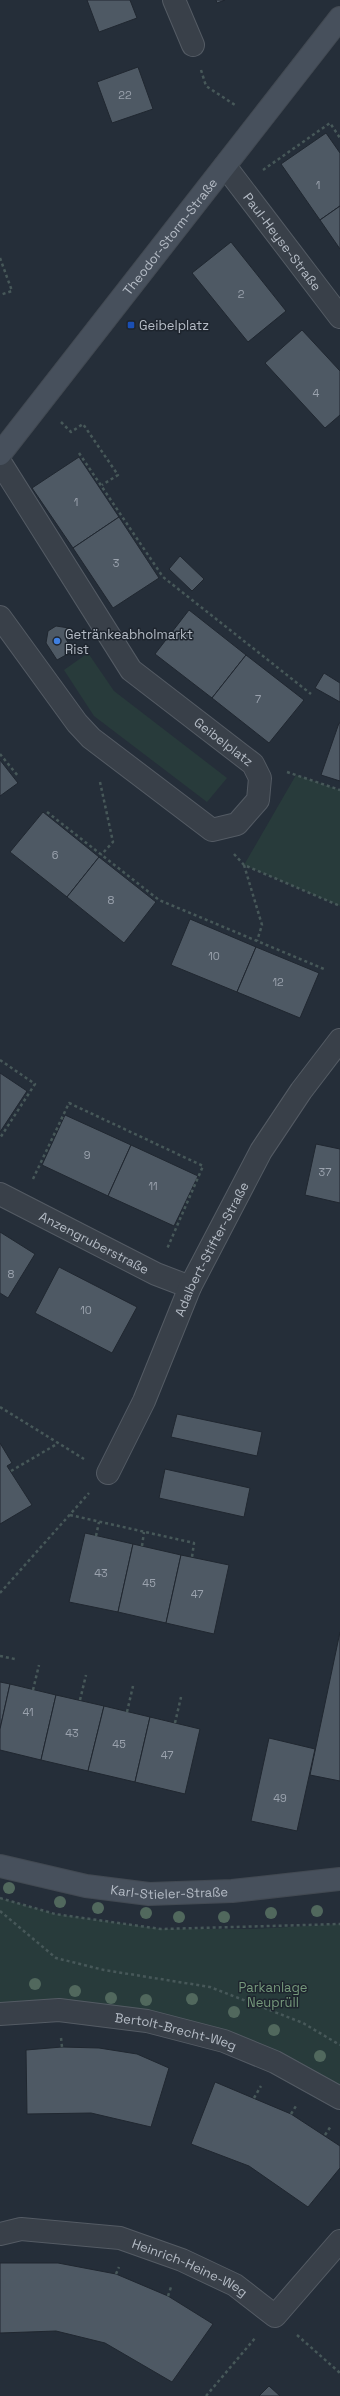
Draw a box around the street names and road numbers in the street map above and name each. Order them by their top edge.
street label: Theodor-Storm-Straße [119,174,221,298]
street label: Paul-Heyse-Straße [240,189,325,294]
street label: Geibelplatz [191,713,257,770]
street label: Adalbert-Stifter-Straße [171,1179,252,1319]
street label: Anzengruberstraße [37,1207,152,1278]
street label: Karl-Stieler-Straße [110,1881,228,1903]
street label: Bertolt-Brecht-Weg [114,2009,239,2054]
street label: Heinrich-Heine-Weg [130,2234,251,2300]

